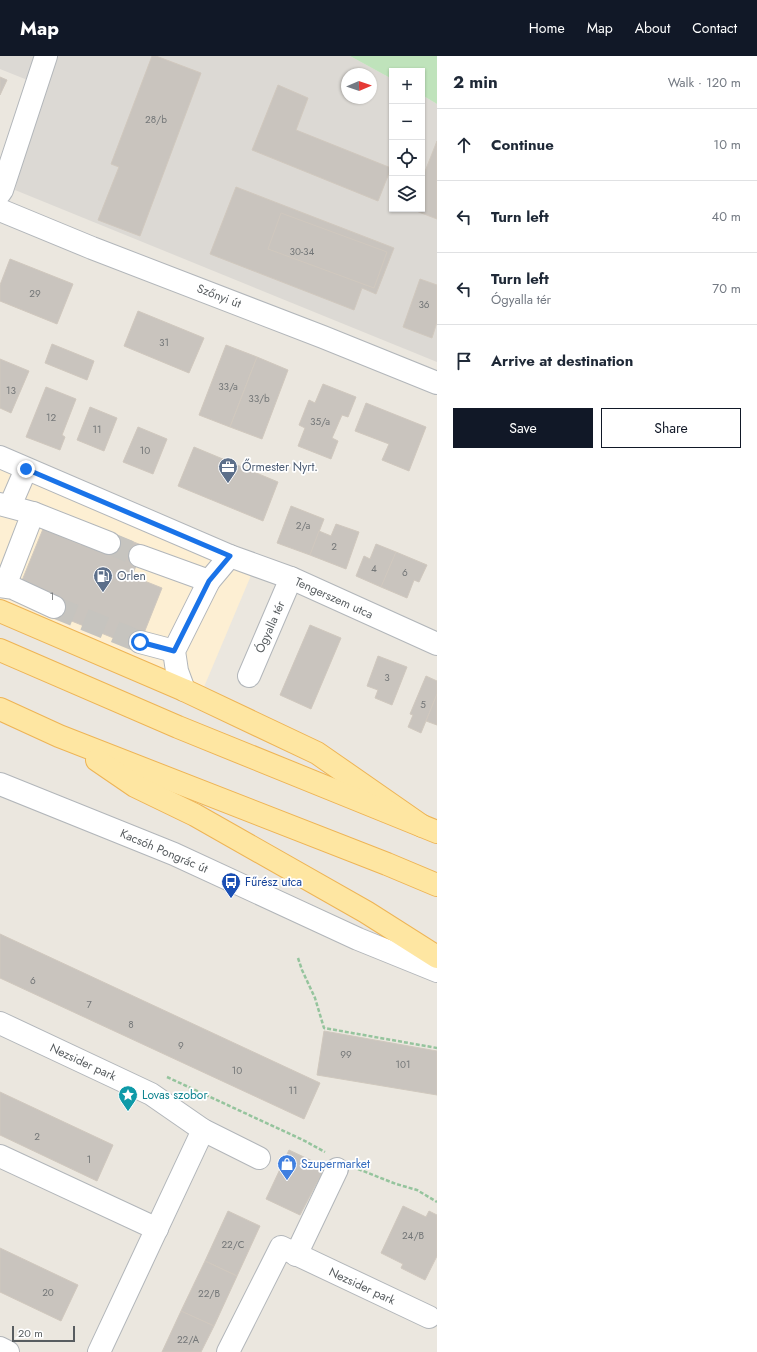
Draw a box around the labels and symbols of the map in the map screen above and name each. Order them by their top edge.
north arrow [341,68,377,104]
house number: 28/b [145,112,167,127]
house number: 30-34 [290,244,315,259]
street label: Szőnyi út [194,279,244,313]
house number: 29 [29,286,41,301]
house number: 36 [418,297,430,312]
house number: 31 [159,335,169,350]
house number: 33/a [218,379,238,394]
house number: 13 [6,383,17,398]
house number: 33/b [248,391,270,406]
house number: 12 [46,410,56,425]
house number: 35/a [310,414,330,429]
house number: 11 [93,422,102,437]
house number: 10 [140,443,150,458]
office icon: Őrmester Nyrt. [217,456,239,484]
place label: Őrmester Nyrt. [242,458,318,476]
route end [17,460,35,478]
house number: 2/a [296,518,311,533]
house number: 2 [331,539,337,554]
house number: 4 [371,561,377,576]
fuel station icon: Orlen [92,565,114,593]
house number: 6 [402,565,408,580]
place label: Orlen [117,567,146,585]
street label: Tengerszem utca [292,573,376,623]
house number: 1 [50,589,54,604]
street label: Ógyalla tér [251,597,290,656]
route start [131,633,149,651]
house number: 3 [384,670,390,685]
house number: 5 [420,697,426,712]
street label: Kacsóh Pongrác út [117,824,211,878]
bus stop icon: Fűrész utca [220,871,242,899]
place label: Fűrész utca [245,873,302,891]
house number: 6 [30,973,36,988]
house number: 7 [86,997,92,1012]
house number: 8 [128,1017,134,1032]
house number: 9 [178,1038,184,1053]
street label: Nezsider park [47,1039,120,1086]
house number: 99 [340,1047,352,1062]
house number: 101 [396,1057,411,1072]
house number: 10 [232,1063,242,1078]
house number: 11 [289,1083,298,1098]
place icon: Lovas szobor [117,1084,139,1112]
place label: Lovas szobor [142,1086,208,1104]
house number: 2 [34,1129,40,1144]
house number: 1 [87,1152,91,1167]
shop icon: Szupermarket [276,1153,298,1181]
place label: Szupermarket [301,1155,370,1173]
house number: 24/B [402,1228,425,1243]
house number: 22/C [221,1237,245,1252]
street label: Nezsider park [326,1263,399,1310]
house number: 20 [42,1285,54,1300]
house number: 22/B [198,1286,220,1301]
scale bar [12,1324,75,1343]
house number: 22/A [177,1332,199,1347]

